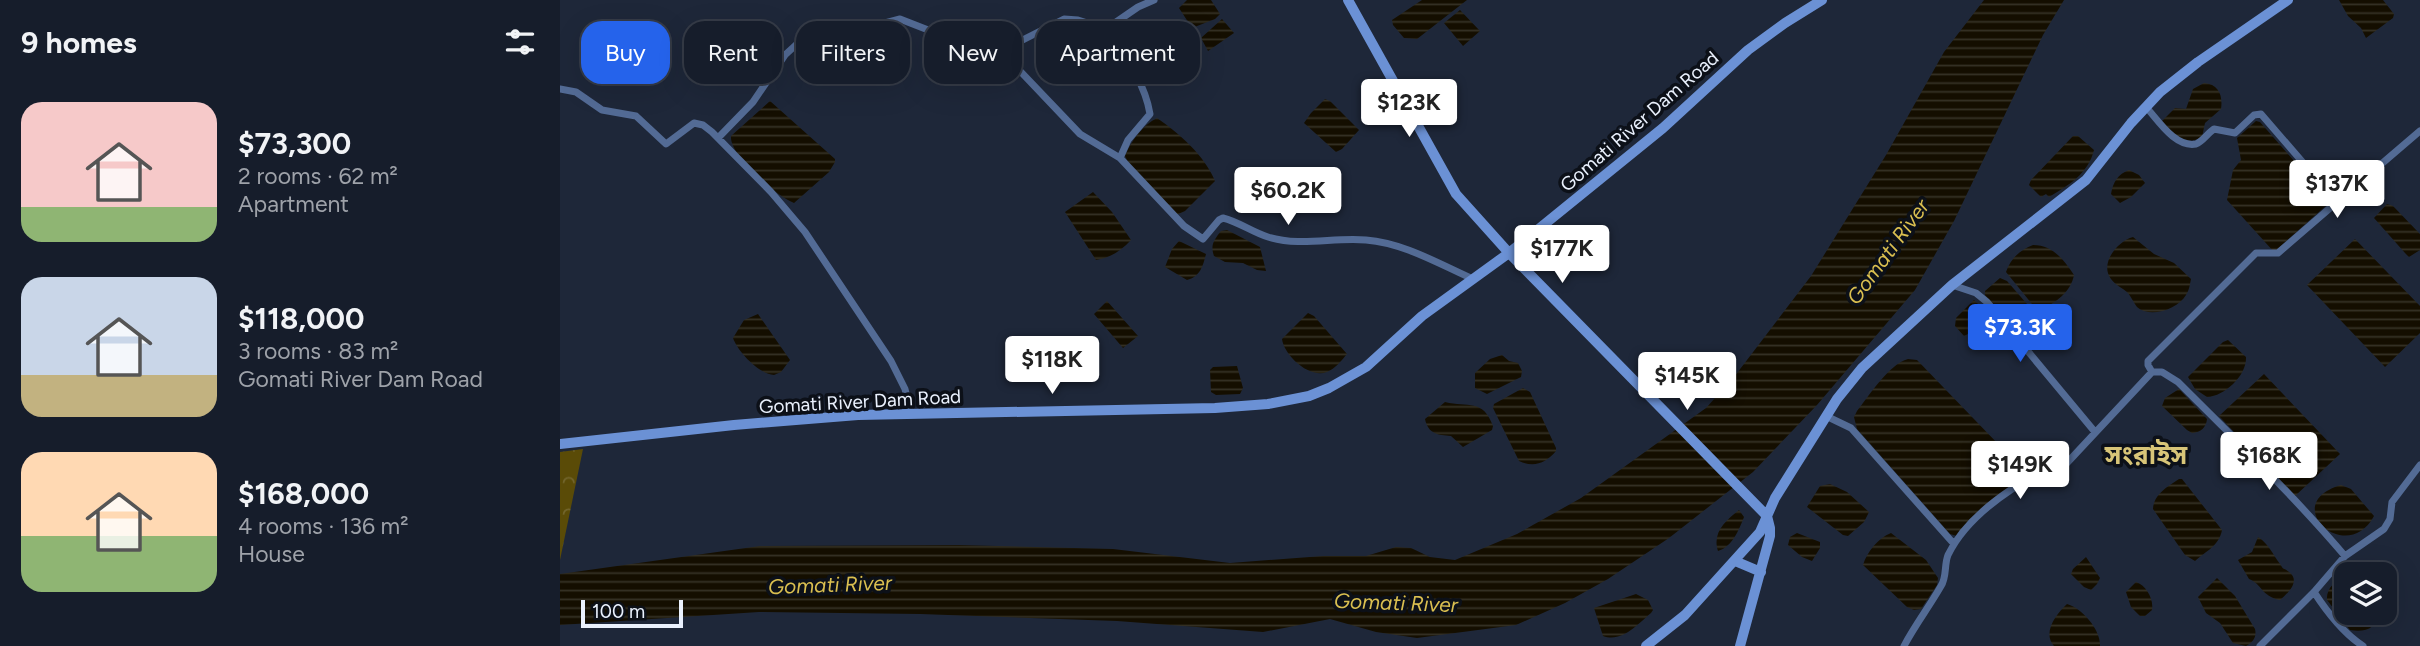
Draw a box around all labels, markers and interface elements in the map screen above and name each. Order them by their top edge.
chip: Buy [581,21,670,84]
chip: Rent [684,21,782,84]
chip: Filters [796,21,910,84]
chip: New [924,21,1022,84]
chip: Apartment [1036,21,1200,84]
icon: filters [501,23,539,61]
text: 9 homes [21,24,137,61]
street label: Gomati River Dam Road [1555,46,1723,196]
pin: $123K [1360,80,1458,139]
text: $123K [1377,88,1441,116]
text: $73,300 [238,125,351,162]
icon: home [77,130,161,214]
pin: $137K [2288,160,2386,220]
text: 2 rooms · 62 m² [238,162,398,190]
pin: $60.2K [1231,168,1345,227]
text: $137K [2305,169,2369,197]
text: $60.2K [1250,176,1326,204]
text: Apartment [238,190,349,218]
water label: Gomati River [1841,194,1935,309]
pin: $177K [1513,226,1611,285]
text: $177K [1530,234,1594,262]
text: $118,000 [238,300,364,337]
pin: $73.3K [1963,304,2077,364]
icon: home [77,305,161,389]
text: $73.3K [1984,313,2056,341]
pin: $118K [1003,336,1101,396]
text: 3 rooms · 83 m² [238,337,398,365]
text: $118K [1021,345,1083,373]
pin: $145K [1638,352,1736,412]
text: $145K [1654,361,1720,389]
text: Gomati River Dam Road [238,365,483,393]
street label: Gomati River Dam Road [758,385,962,418]
pin: $168K [2220,433,2318,492]
district label: সংরাইস [2104,439,2188,471]
text: $168K [2236,441,2302,469]
pin: $149K [1971,442,2069,501]
text: $149K [1987,450,2053,478]
text: $168,000 [238,475,369,512]
icon: home [77,480,161,564]
text: 4 rooms · 136 m² [238,512,409,540]
text: House [238,540,305,568]
map controls [2334,562,2397,625]
button: layers [2334,562,2397,625]
water label: Gomati River [768,570,893,599]
water label: Gomati River [1334,588,1459,617]
scale bar [581,597,682,629]
text: 100 m [592,600,645,623]

